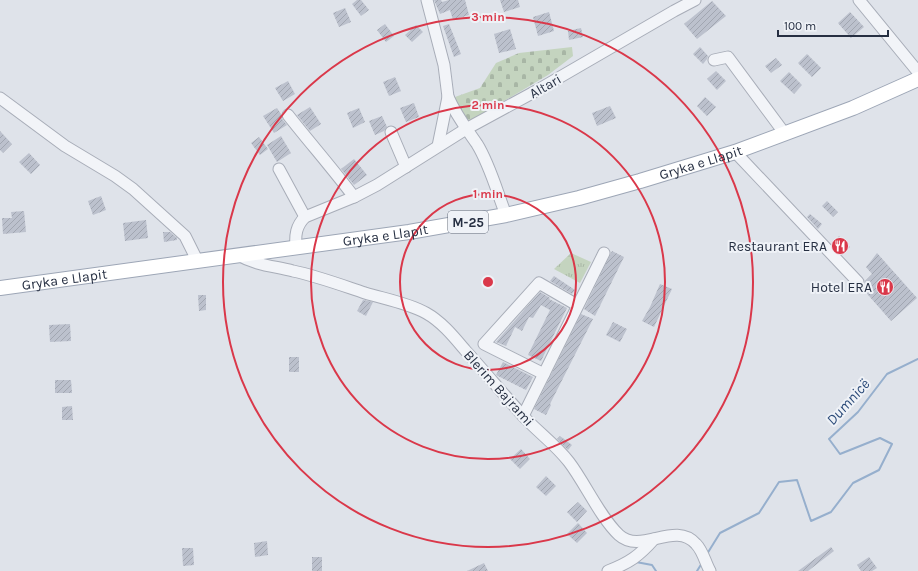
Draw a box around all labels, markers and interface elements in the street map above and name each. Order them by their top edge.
text: 3 min [471,10,505,24]
scale bar [778,12,888,38]
text: 100 m [784,19,816,33]
street label: Altari [526,71,564,102]
text: 2 min [471,98,505,112]
street label: Gryka e Llapit [657,142,745,184]
text: 1 min [473,187,503,201]
road number: M-25 [448,211,488,233]
street label: Gryka e Llapit [342,221,429,250]
restaurant icon: Restaurant ERA [830,236,850,256]
place label: Restaurant ERA [728,238,827,255]
street label: Gryka e Llapit [21,265,108,294]
centre of rings [481,275,495,289]
restaurant icon: Hotel ERA [875,277,895,297]
place label: Hotel ERA [811,279,872,296]
street label: Blerim Bajrami [460,347,537,430]
water label: Dumnicë [823,375,873,429]

